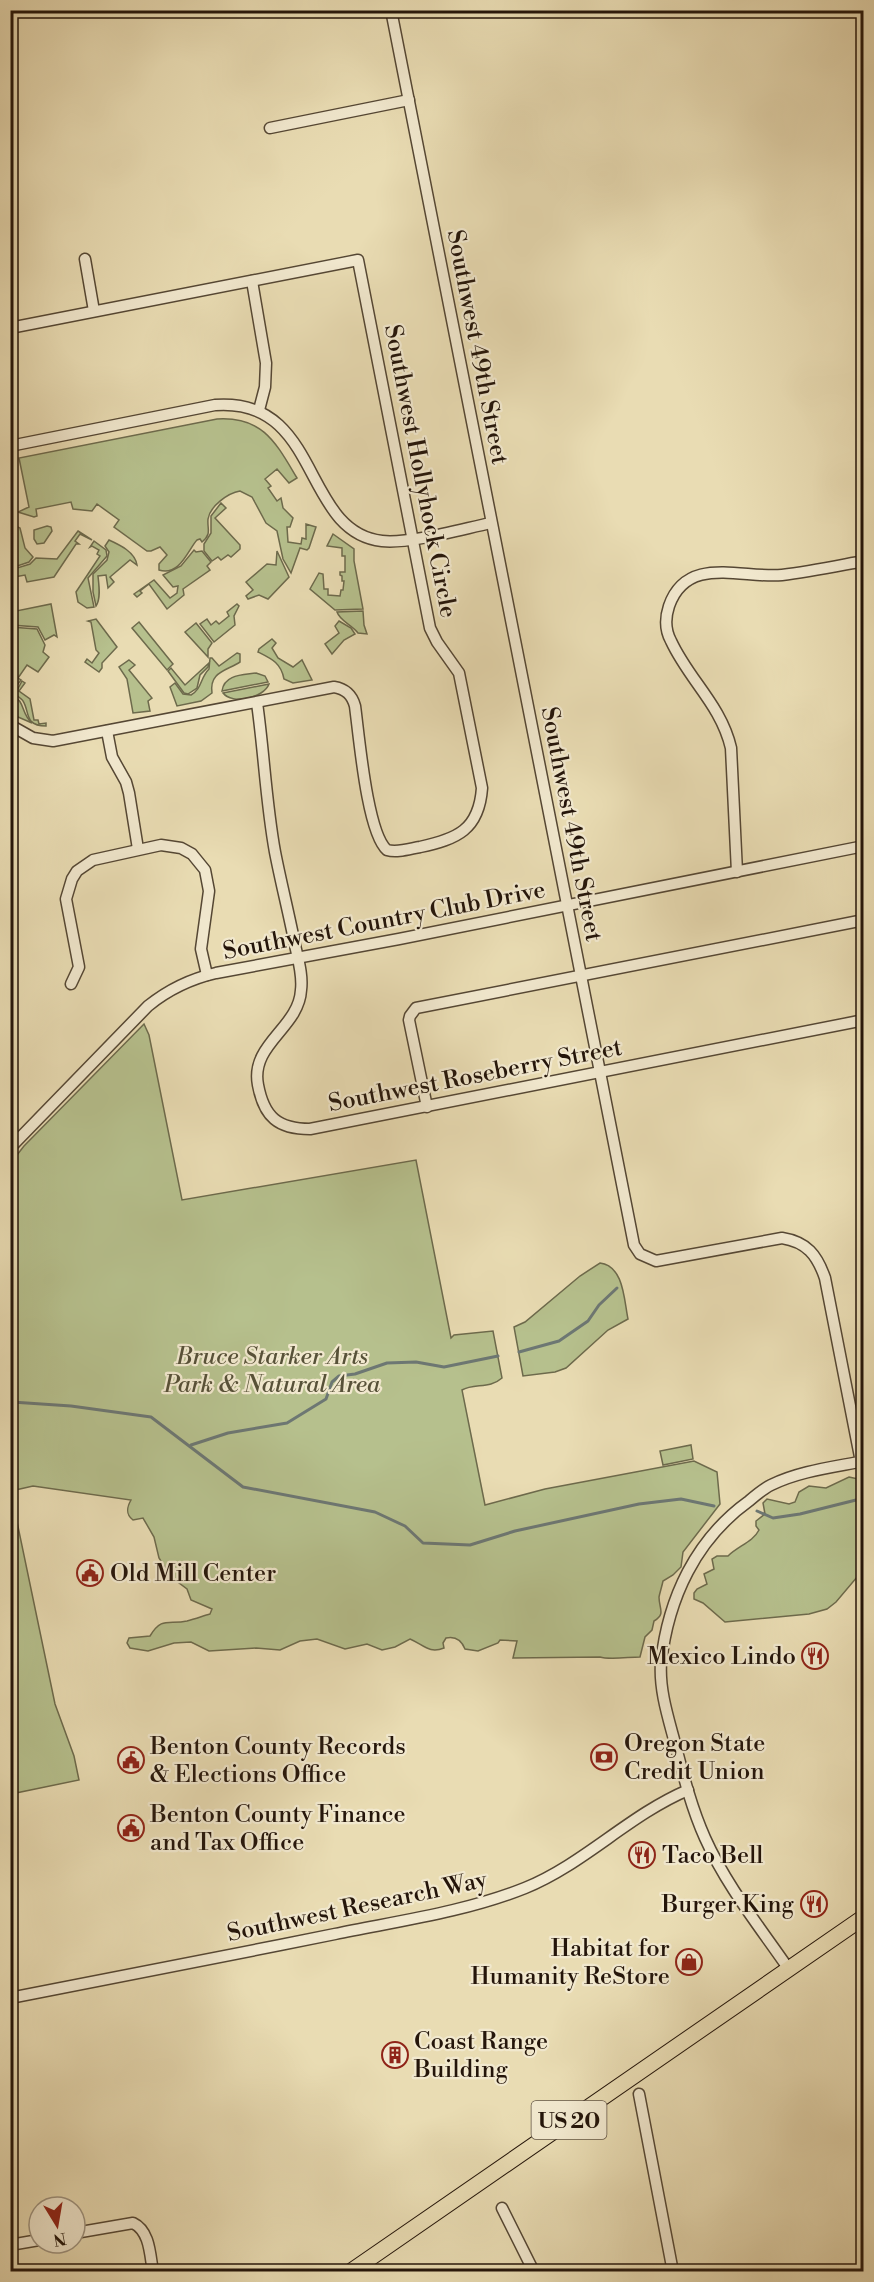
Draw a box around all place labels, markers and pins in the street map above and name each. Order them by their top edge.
public building icon: Old Mill Center [75,1558,105,1588]
place label: Old Mill Center [110,1559,276,1589]
restaurant icon: Mexico Lindo [800,1641,830,1671]
place label: Mexico Lindo [647,1642,796,1672]
place label: Oregon State Credit Union [624,1729,765,1787]
place label: Benton County Records & Elections Office [149,1732,406,1790]
bank icon: Oregon State Credit Union [589,1742,619,1772]
public building icon: Benton County Records & Elections Office [116,1745,146,1775]
place label: Benton County Finance and Tax Office [149,1800,406,1858]
public building icon: Benton County Finance and Tax Office [116,1813,146,1843]
restaurant icon: Taco Bell [627,1840,657,1870]
place label: Taco Bell [662,1841,763,1871]
restaurant icon: Burger King [799,1889,829,1919]
place label: Burger King [661,1890,795,1920]
place label: Habitat for Humanity ReStore [471,1934,670,1992]
shop icon: Habitat for Humanity ReStore [674,1947,704,1977]
place label: Coast Range Building [413,2027,548,2085]
building icon: Coast Range Building [380,2040,410,2070]

